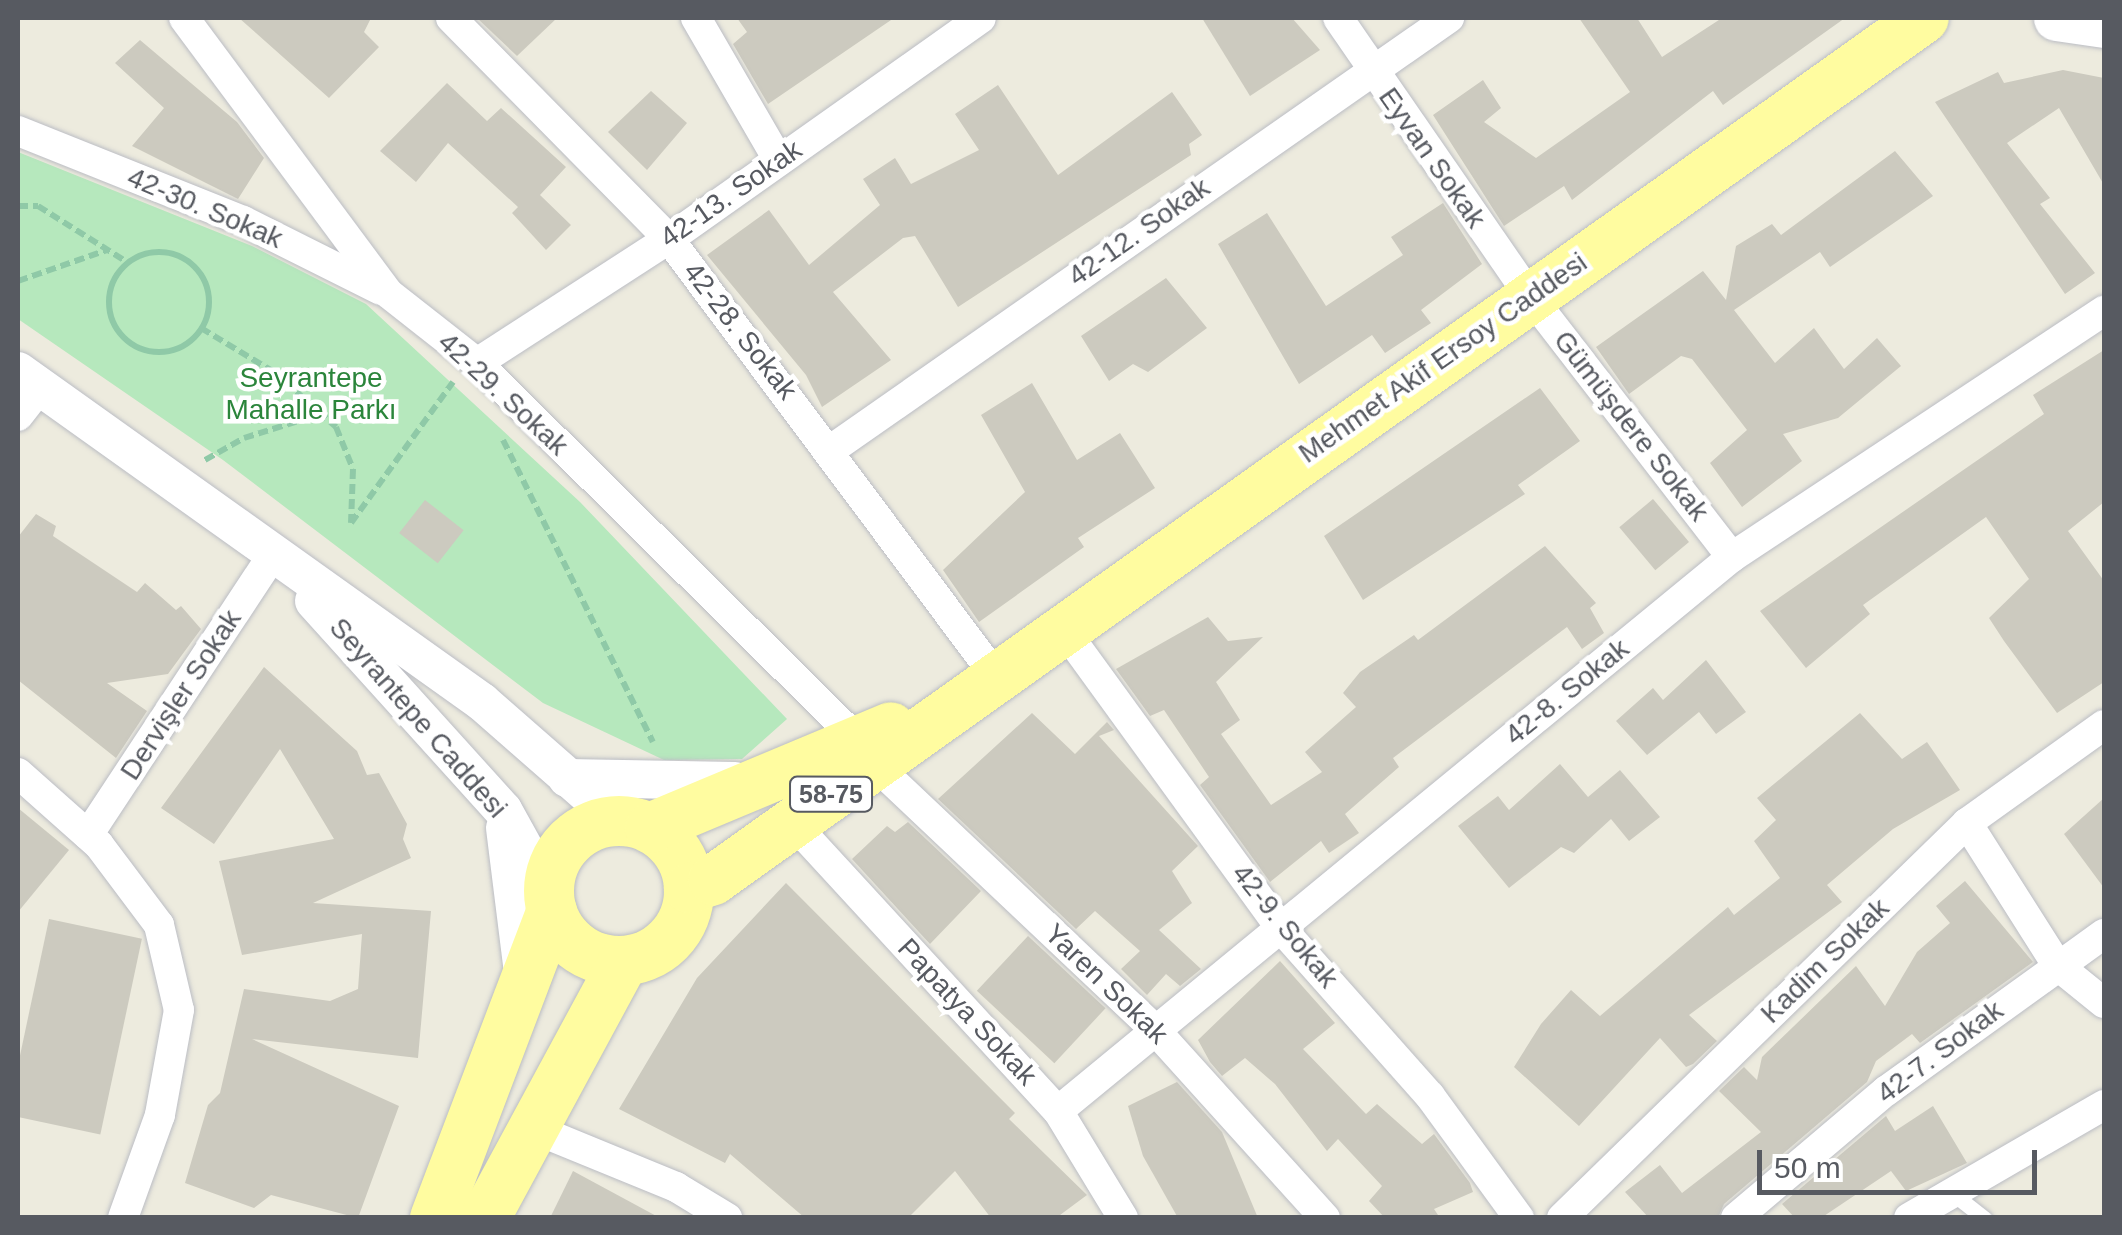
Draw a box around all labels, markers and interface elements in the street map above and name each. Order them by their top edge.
street label: Eyvan Sokak [1371,81,1493,235]
street label: 42-13. Sokak [654,133,808,255]
street label: 42-30. Sokak [122,160,288,256]
street label: 42-12. Sokak [1062,171,1216,293]
street label: Mehmet Akif Ersoy Caddesi [1292,245,1594,471]
street label: 42-28. Sokak [676,256,804,406]
street label: Gümüşdere Sokak [1546,324,1716,528]
street label: 42-29. Sokak [431,325,575,463]
park label: Seyrantepe Mahalle Parkı [225,361,397,427]
street label: Dervişler Sokak [114,604,248,786]
street label: Seyrantepe Caddesi [322,611,514,825]
street label: 42-8. Sokak [1498,632,1636,752]
road number: 58-75 [788,774,874,814]
street label: 42-9. Sokak [1225,857,1345,995]
street label: Kadim Sokak [1754,892,1896,1030]
street label: Yaren Sokak [1037,917,1175,1051]
street label: Papatya Sokak [890,932,1044,1092]
street label: 42-7. Sokak [1870,994,2010,1110]
scale bar [1762,1130,2042,1192]
text: 50 m [1774,1151,1841,1184]

